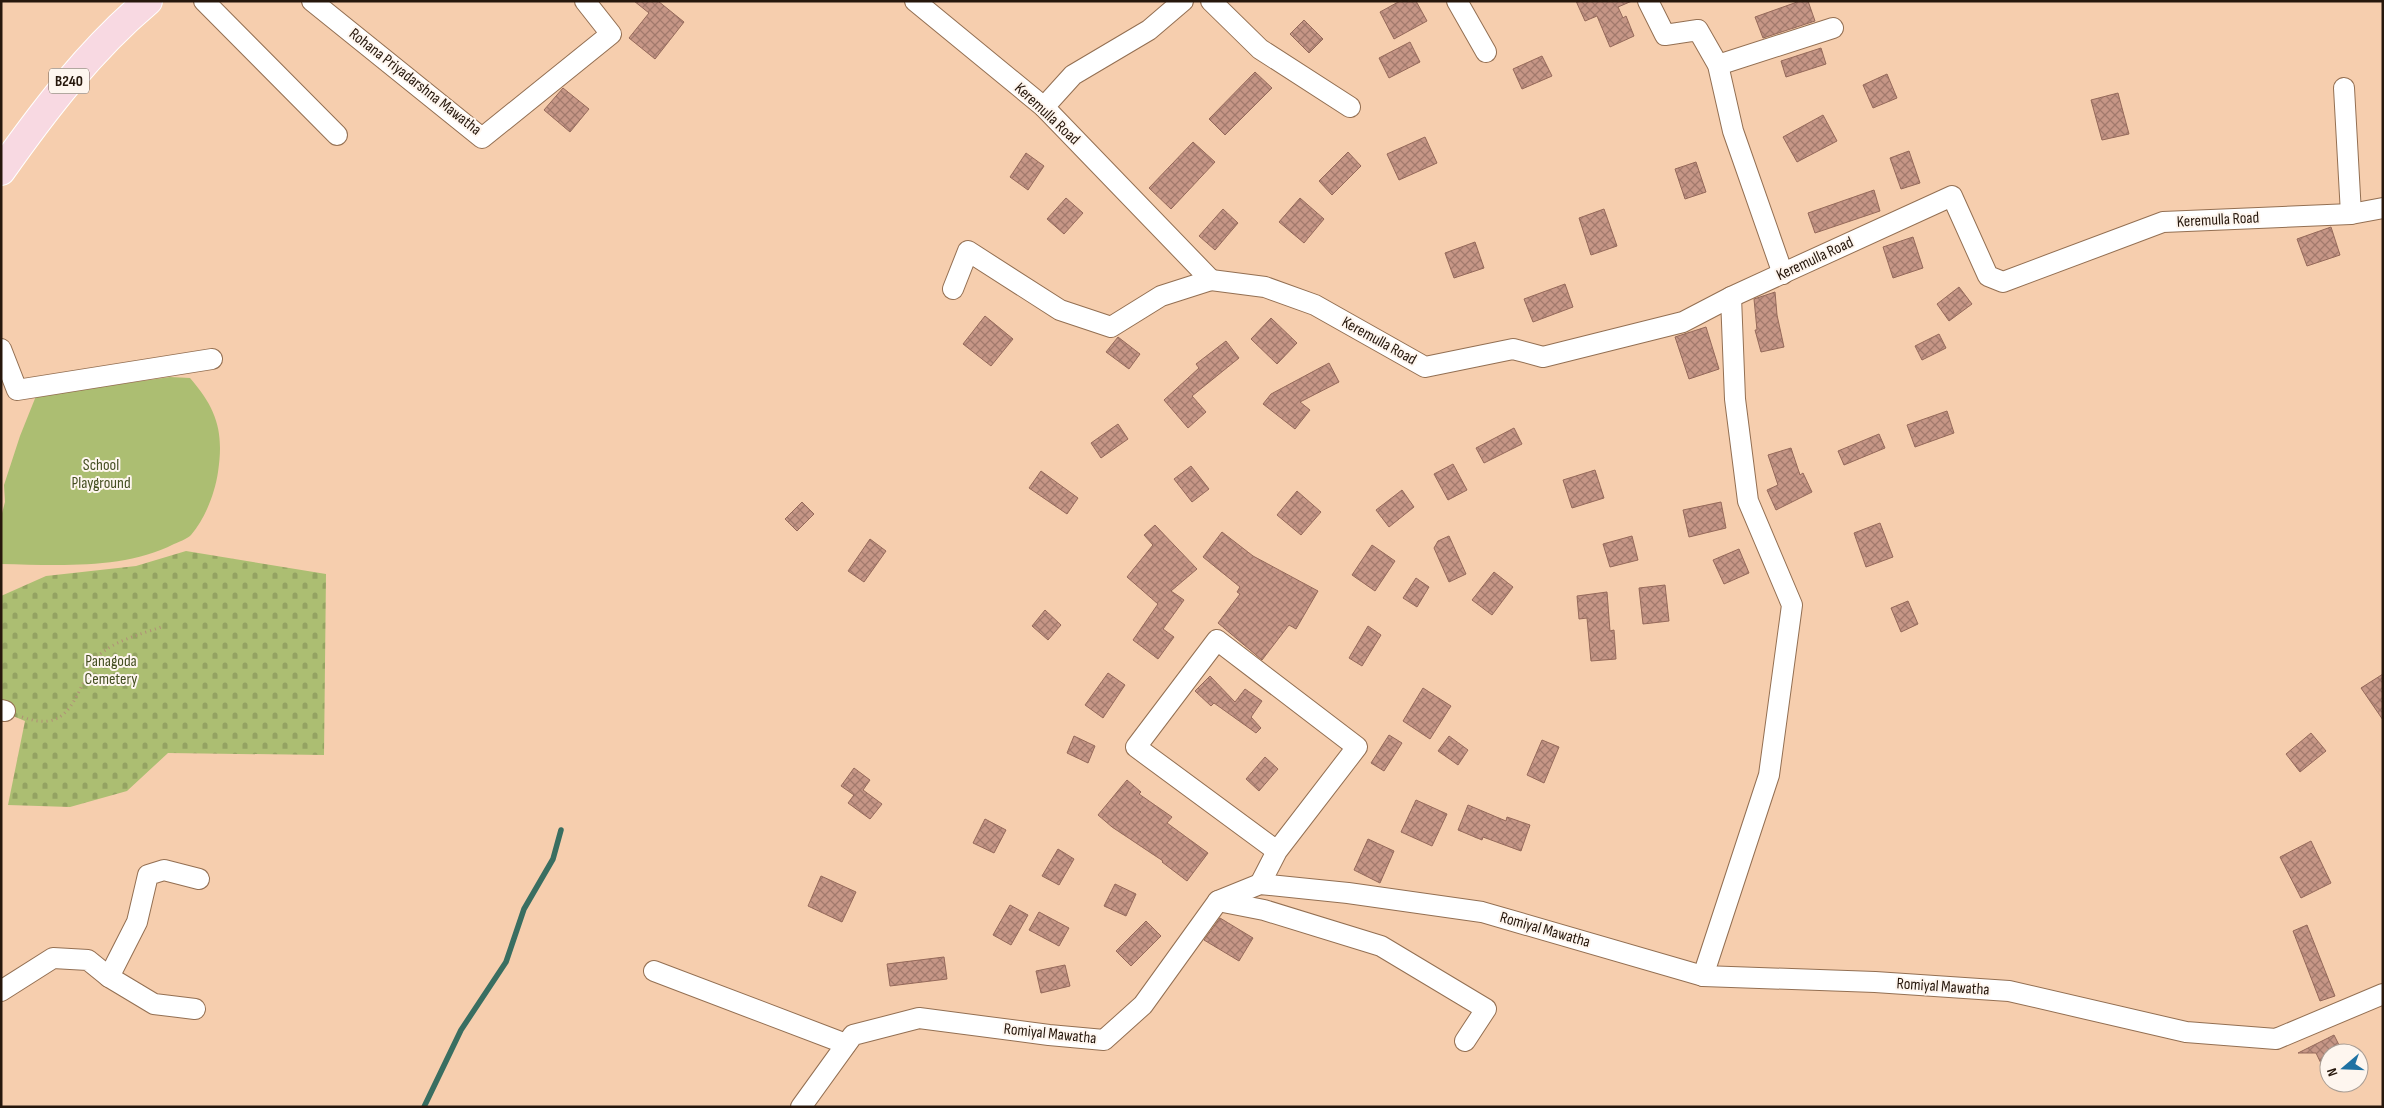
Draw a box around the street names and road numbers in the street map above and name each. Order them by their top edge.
street label: Rohana Priyadarshna Mawatha [345,24,485,140]
road number: B240 [49,68,89,94]
street label: Keremulla Road [1010,79,1084,149]
street label: Keremulla Road [2176,208,2260,232]
street label: Keremulla Road [1774,233,1856,285]
street label: Keremulla Road [1338,313,1420,369]
street label: Romiyal Mawatha [1498,908,1592,952]
street label: Romiyal Mawatha [1896,974,1990,1000]
street label: Romiyal Mawatha [1003,1020,1097,1048]

